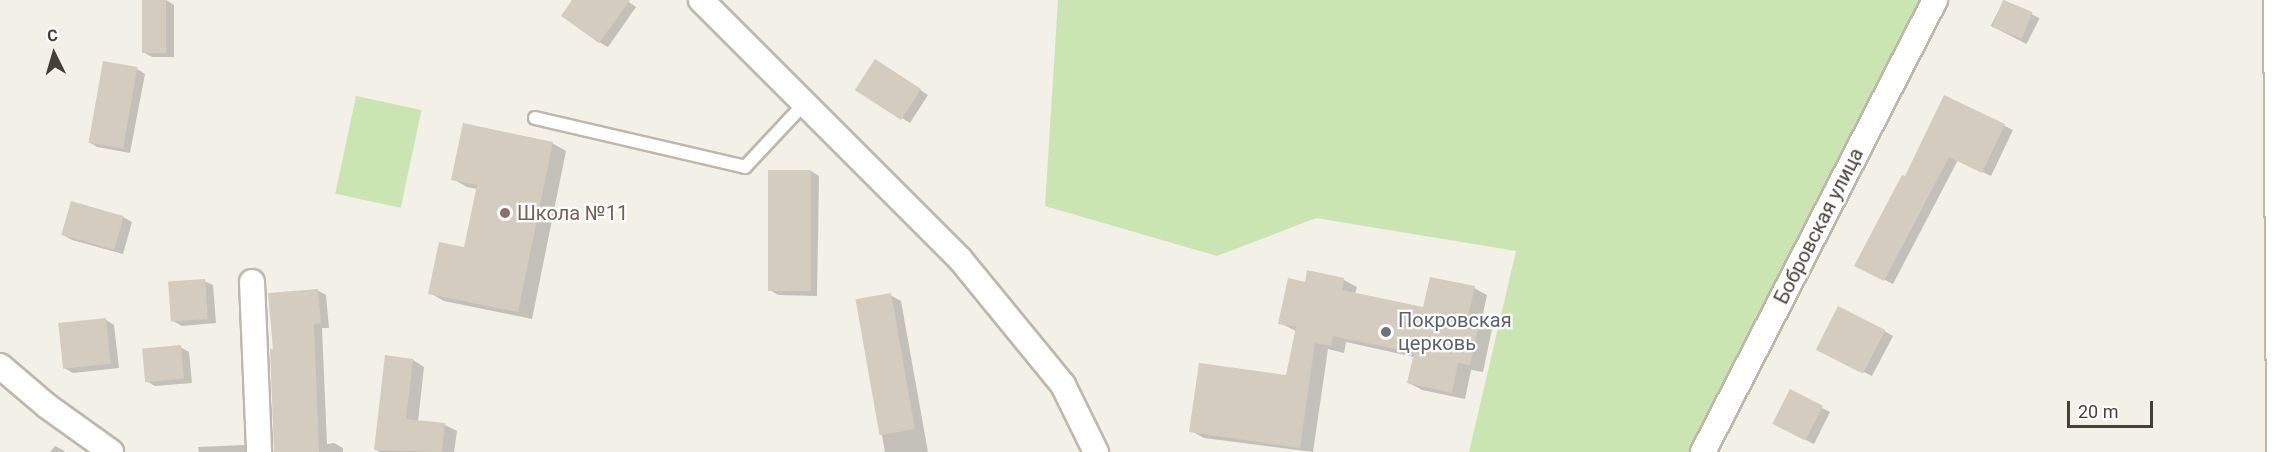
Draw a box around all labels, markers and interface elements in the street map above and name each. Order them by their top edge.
north arrow [24,24,84,84]
text: С [46,26,58,45]
street label: Бобровская улица [1769,144,1869,308]
place label: Школа №11 [517,201,628,225]
marker: Школа №11 [498,206,512,220]
place label: Покровская церковь [1398,308,1512,355]
marker: Покровская церковь [1379,325,1393,339]
scale bar [2070,389,2156,427]
text: 20 m [2078,401,2118,422]

